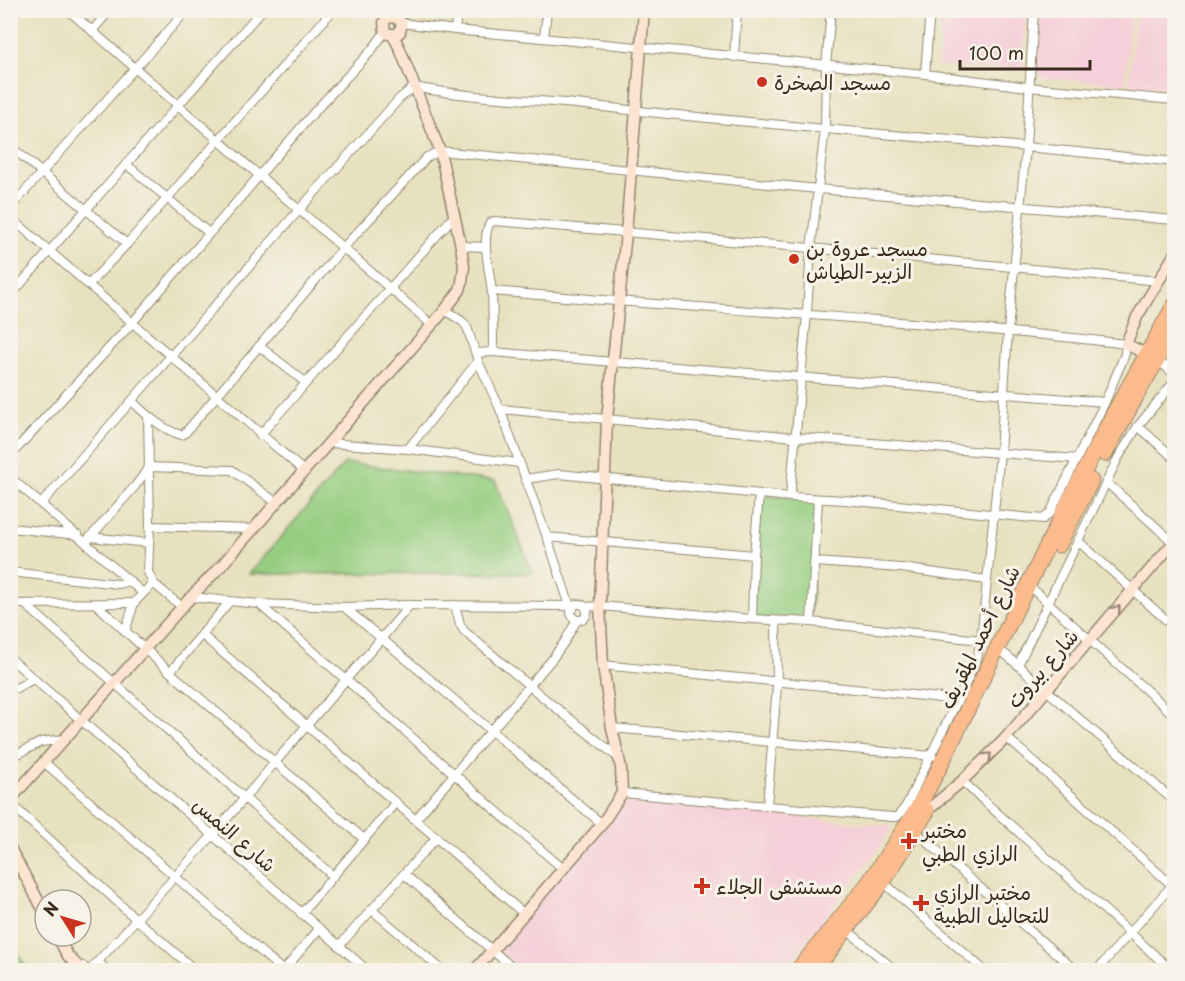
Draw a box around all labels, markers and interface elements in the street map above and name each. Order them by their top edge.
scale bar [960,33,1090,71]
text: 100 m [969,39,1024,66]
place label: مسجد الصخرة [774,67,891,97]
marker: مسجد الصخرة [755,75,769,89]
place label: مسجد عروة بن الزبير-الطياش [806,233,928,286]
marker: مسجد عروة بن الزبير-الطياش [787,252,801,266]
street label: شارع أحمد المقريف [931,560,1027,714]
one-way arrow [1109,605,1120,616]
street label: شارع بيروت [999,622,1085,714]
one-way arrow [981,752,992,762]
street label: شارع النمس [187,789,283,879]
place label: مختبر الرازي الطبي [920,815,1018,872]
marker: مختبر الرازي الطبي [900,832,918,850]
place label: مستشفى الجلاء [716,871,842,901]
marker: مستشفى الجلاء [693,877,711,895]
place label: مختبر الرازي للتحاليل الطبية [934,877,1049,930]
north arrow [33,888,93,948]
marker: مختبر الرازي للتحاليل الطبية [912,894,930,912]
text: N [37,896,64,921]

